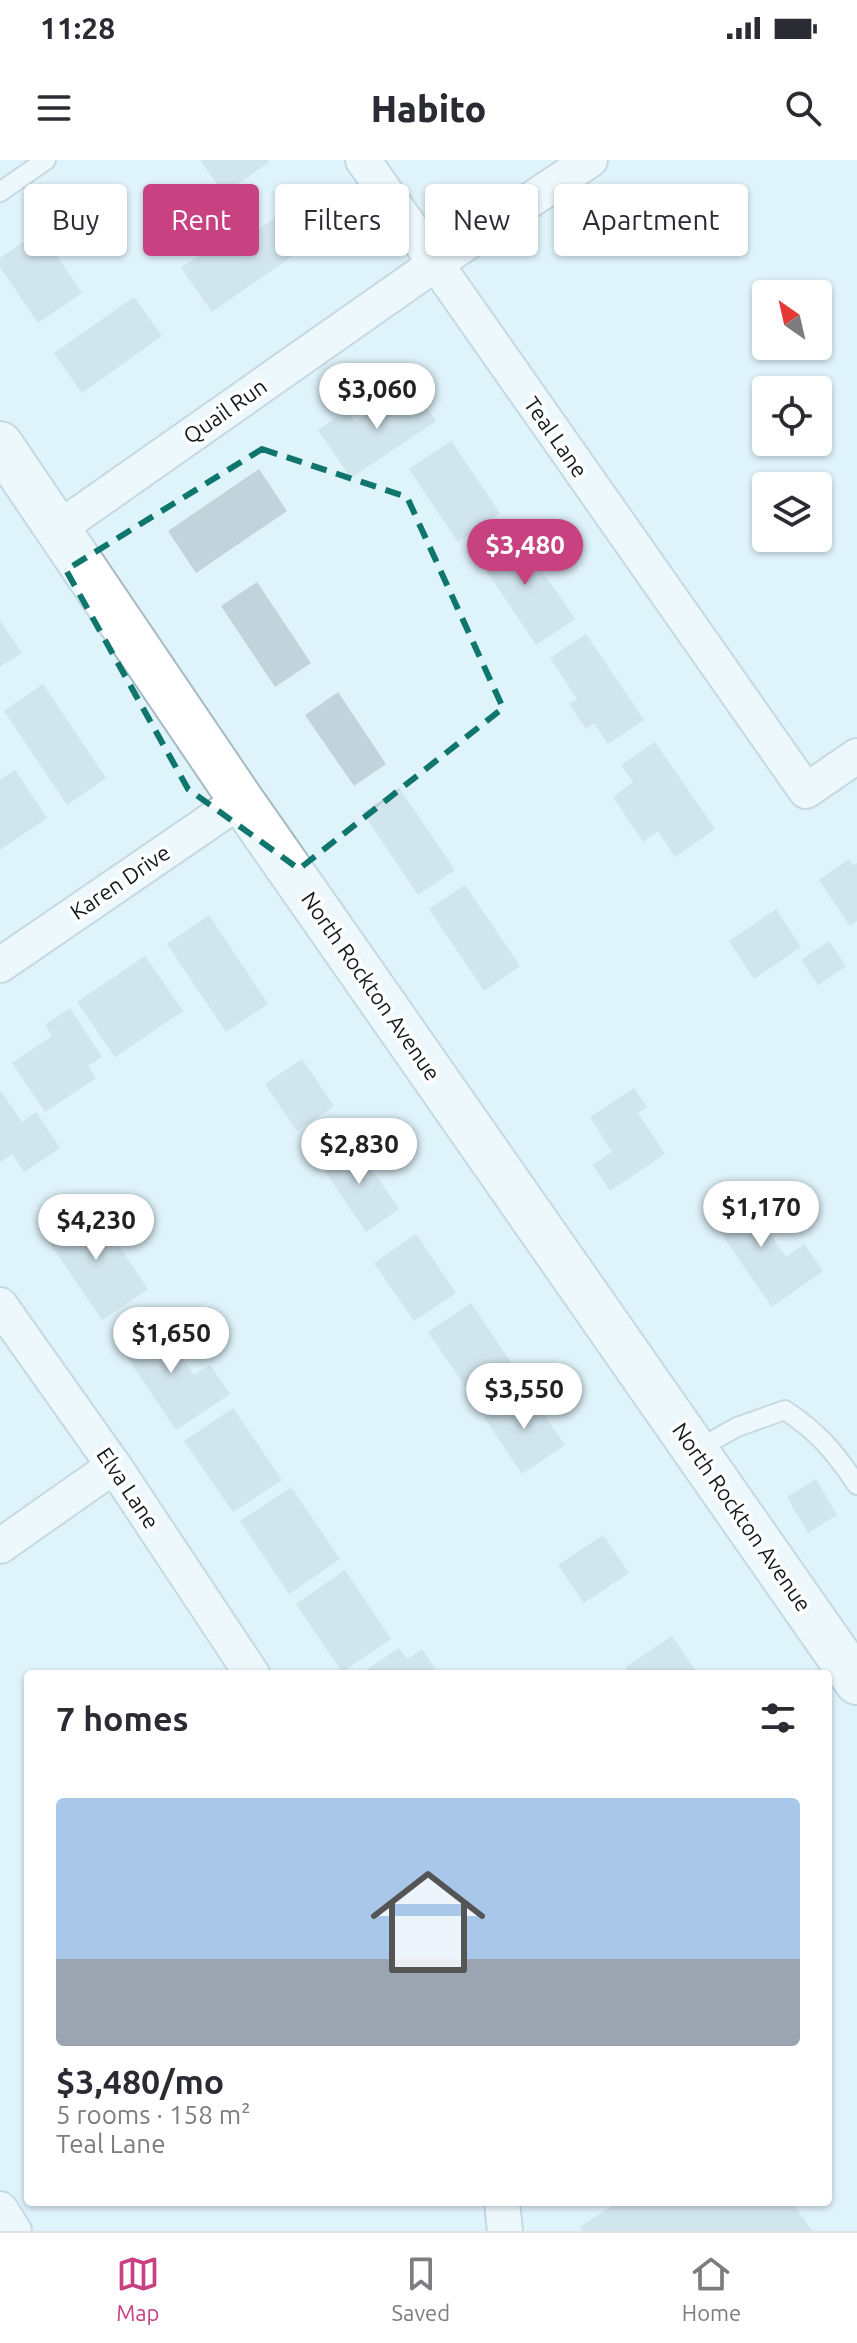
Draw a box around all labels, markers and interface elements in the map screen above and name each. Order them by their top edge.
text: 11:28 [40,11,115,45]
icon: menu [32,86,76,130]
icon: search [781,86,825,130]
text: Habito [371,88,486,129]
chip: Buy [24,184,127,256]
chip: Rent [143,184,259,256]
chip: Filters [275,184,409,256]
chip: New [425,184,538,256]
chip: Apartment [554,184,748,256]
north arrow [752,280,832,360]
map controls [752,280,832,552]
pin: $3,060 [312,363,442,431]
street label: Quail Run [178,373,271,448]
text: $3,060 [337,374,417,403]
button: locate [752,376,832,456]
street label: Teal Lane [520,392,593,482]
button: layers [752,472,832,552]
pin: $3,480 [460,519,590,587]
text: $3,480 [485,530,565,559]
street label: Karen Drive [65,839,174,924]
street label: North Rockton Avenue [297,887,446,1085]
pin: $2,830 [294,1118,424,1186]
text: $2,830 [319,1129,399,1158]
pin: $1,170 [696,1181,826,1249]
text: $1,170 [721,1192,801,1221]
pin: $4,230 [31,1194,161,1262]
text: $4,230 [56,1205,136,1234]
pin: $1,650 [106,1307,236,1375]
text: $1,650 [131,1318,211,1347]
pin: $3,550 [459,1363,589,1431]
text: $3,550 [484,1374,564,1403]
street label: North Rockton Avenue [668,1418,817,1616]
street label: Elva Lane [92,1442,165,1533]
icon: filters [756,1696,800,1740]
text: 7 homes [56,1699,189,1737]
icon: home [356,1850,500,1994]
text: $3,480/mo [56,2062,224,2100]
text: 5 rooms · 158 m² [56,2100,251,2129]
text: Teal Lane [56,2129,166,2158]
tab: Map [116,2252,160,2325]
tab: Saved [392,2252,450,2325]
tab: Home [682,2252,741,2325]

